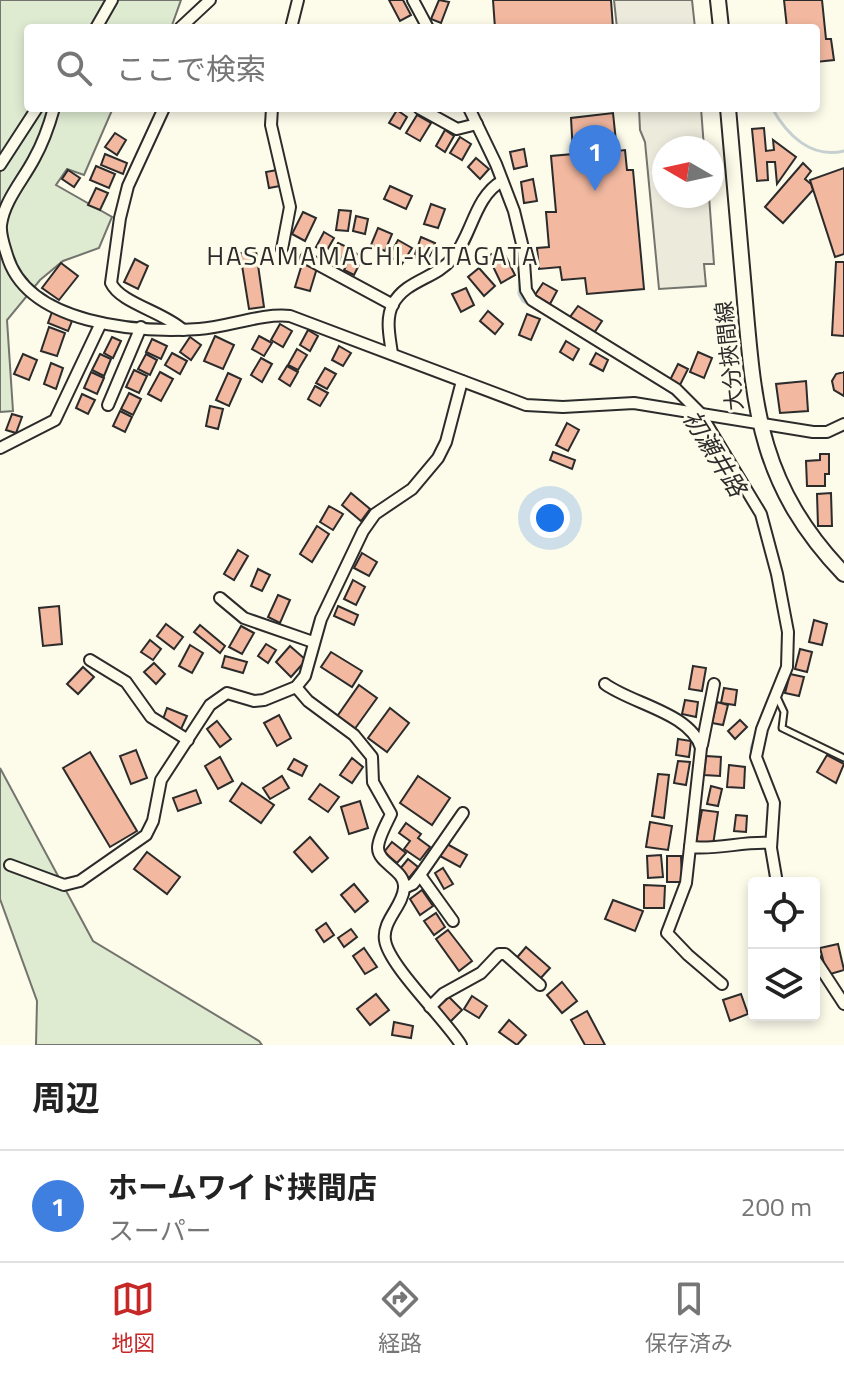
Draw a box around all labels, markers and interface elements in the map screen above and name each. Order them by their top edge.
search box [24,24,820,112]
icon: search [52,46,96,90]
text: ここで検索 [116,46,266,92]
pin: 1 [569,125,621,191]
north arrow [652,136,724,208]
district label: HASAMAMACHI-KITAGATA [206,236,540,275]
street label: 大分挾間線 [706,300,752,412]
water label: 初瀬井路 [674,403,757,505]
your location [530,498,570,538]
map controls [748,877,820,1021]
button: locate [748,877,820,949]
button: layers [748,949,820,1021]
text: 周辺 [32,1071,100,1123]
text: ホームワイド挟間店 [108,1164,377,1210]
text: 1 [51,1187,65,1226]
text: 200 m [741,1187,812,1226]
text: スーパー [108,1211,212,1250]
tab: 地図 [111,1277,155,1360]
tab: 経路 [378,1277,422,1360]
tab: 保存済み [645,1277,733,1360]

